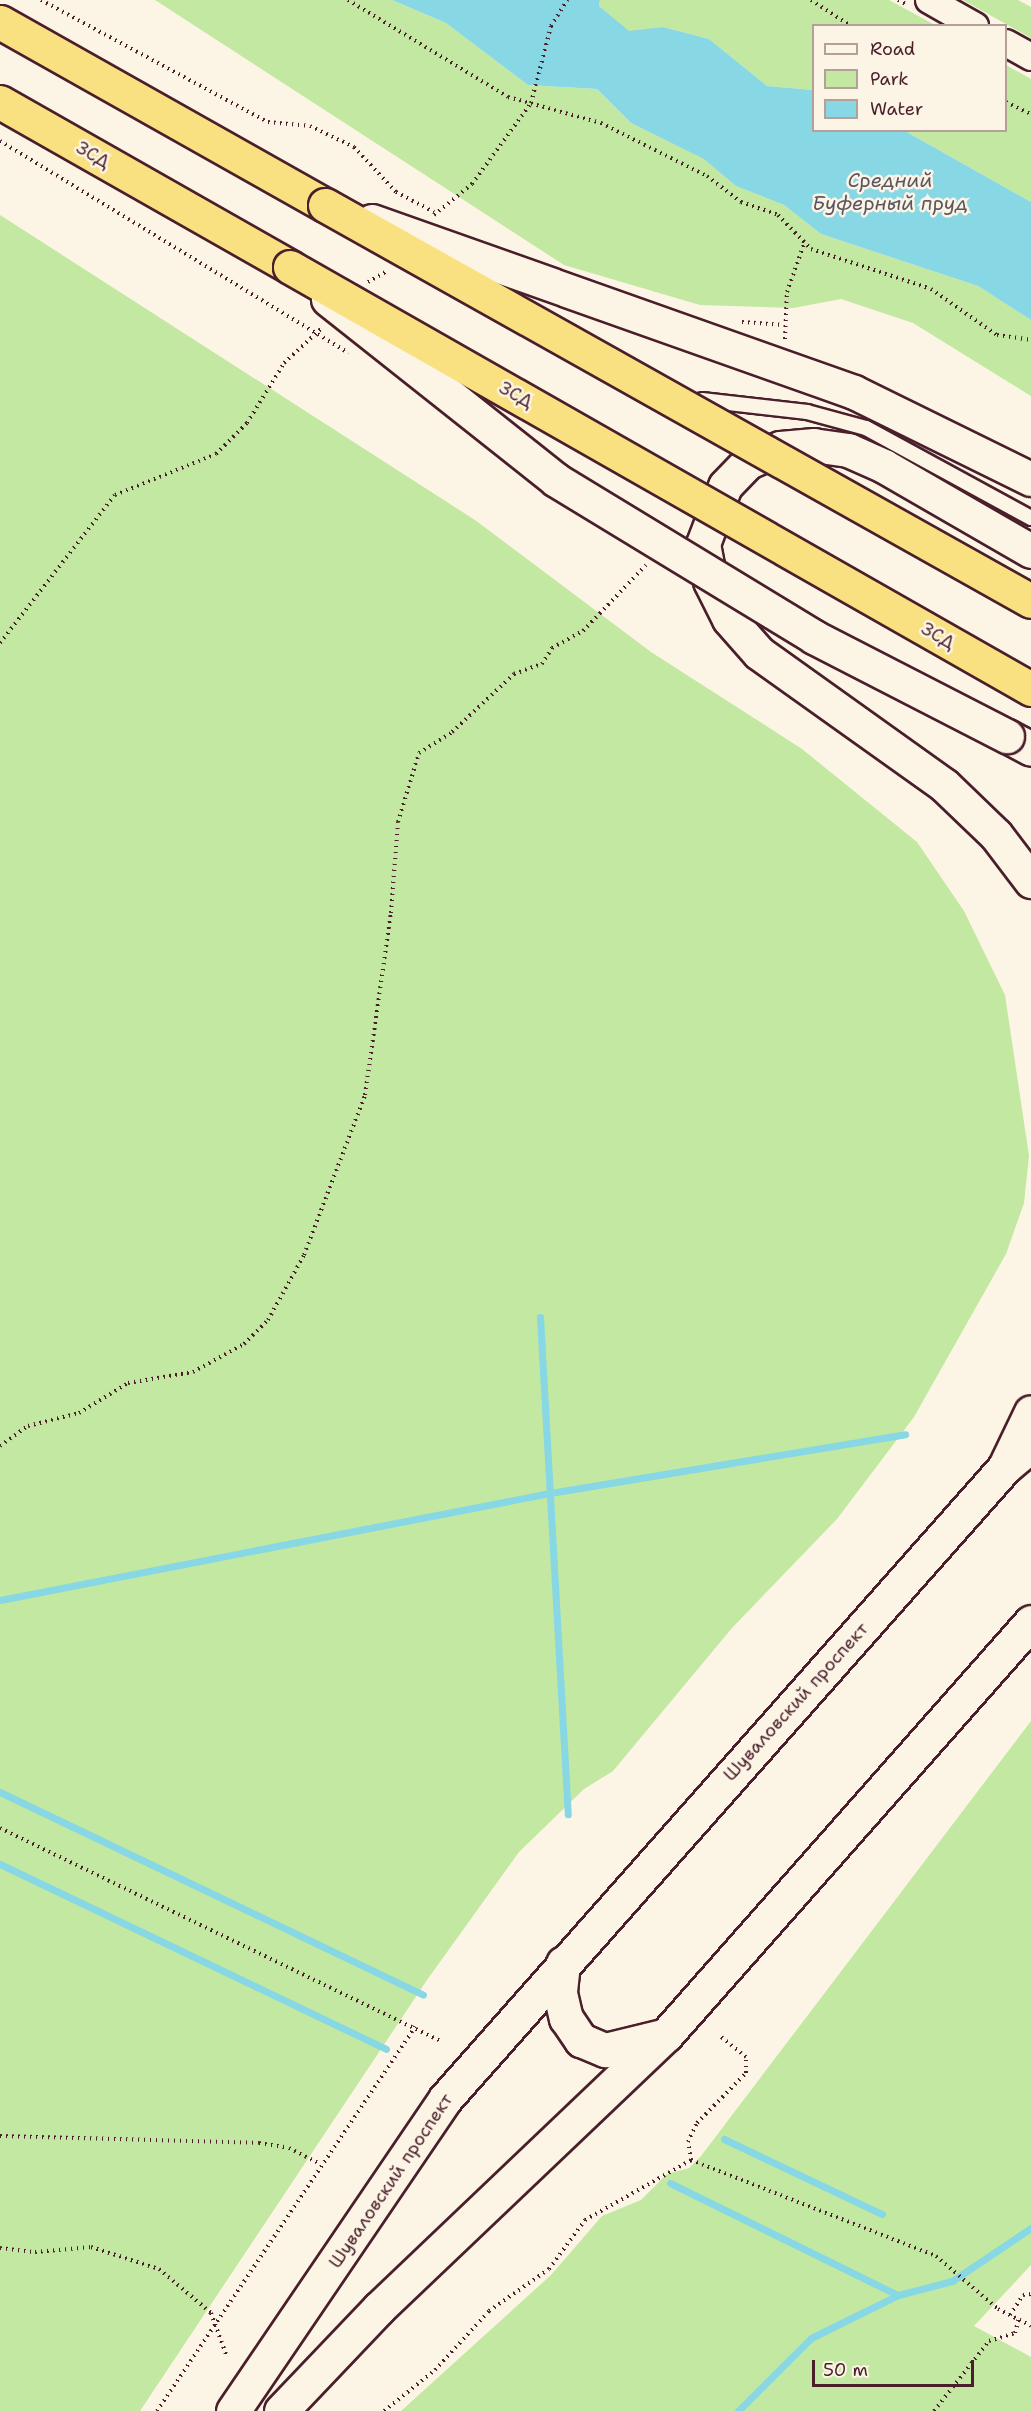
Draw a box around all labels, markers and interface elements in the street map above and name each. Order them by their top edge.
legend [812,24,1007,132]
text: Road [870,37,915,61]
text: Park [870,67,909,91]
text: Water [870,97,923,121]
street label: ЗСД [72,137,114,173]
water label: Средний Буферный пруд [812,168,968,215]
street label: ЗСД [495,377,537,413]
street label: ЗСД [917,618,959,654]
street label: Шуваловский проспект [719,1618,873,1786]
street label: Шуваловский проспект [325,2090,457,2272]
scale bar [815,2348,977,2386]
text: 50 m [823,2358,868,2382]

